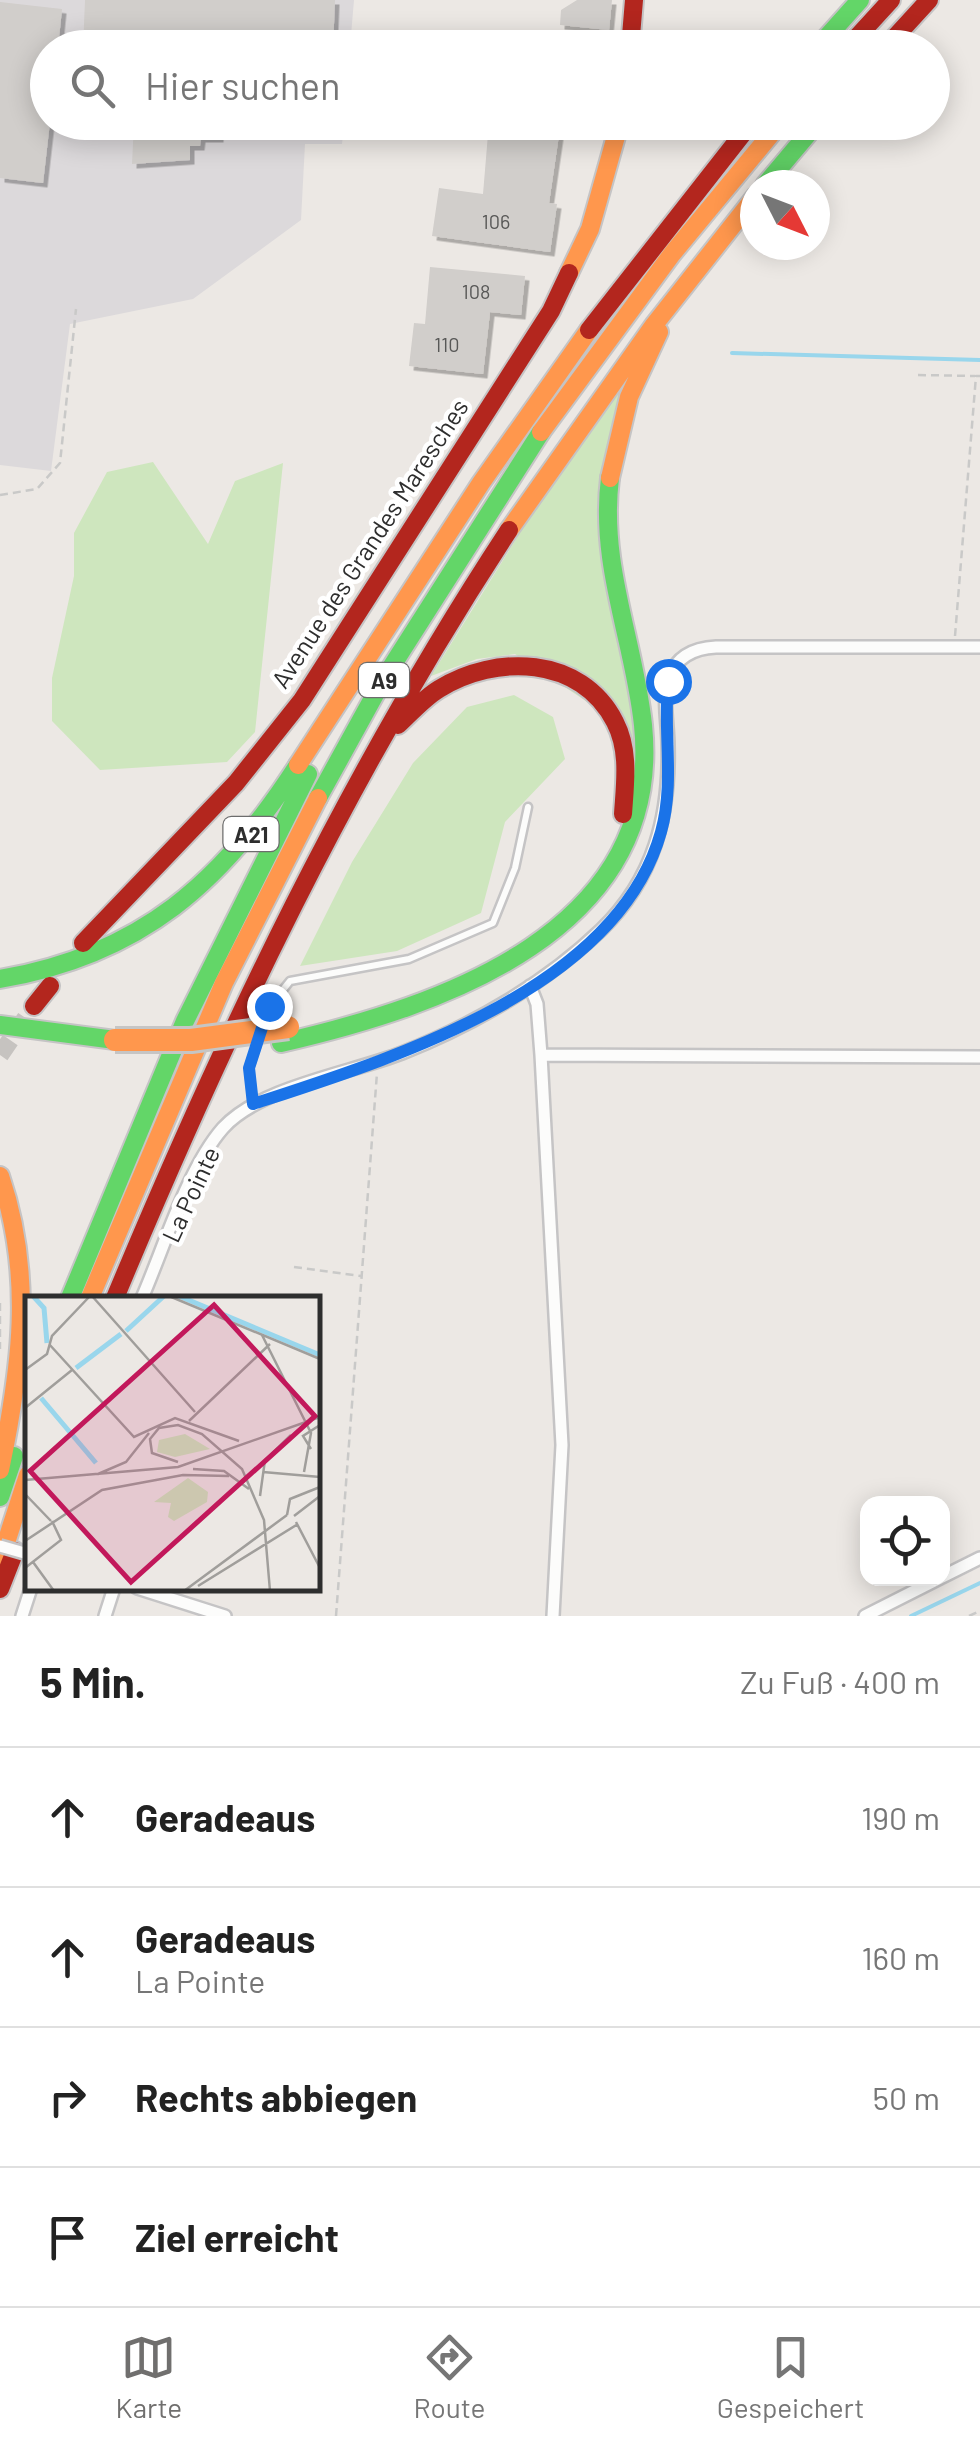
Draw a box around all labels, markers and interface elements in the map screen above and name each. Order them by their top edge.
search box [30,30,950,140]
icon: search [65,58,120,113]
text: Hier suchen [145,62,341,108]
north arrow [740,170,830,260]
house number: 106 [482,209,510,233]
house number: 108 [462,279,490,303]
house number: 110 [434,332,460,356]
street label: Avenue des Grandes Maresches [264,393,474,693]
route start [646,659,692,705]
road number: A9 [359,663,409,697]
road number: A21 [224,817,278,851]
route end [247,984,293,1030]
street label: La Pointe [155,1142,225,1246]
inset map [25,1296,320,1591]
map controls [860,1496,950,1586]
button: locate [860,1496,950,1586]
text: 5 Min. [40,1656,146,1706]
text: Zu Fuß · 400 m [740,1662,940,1700]
icon: ahead [40,1790,95,1845]
text: Geradeaus [135,1794,315,1840]
text: 190 m [861,1798,940,1836]
text: Geradeaus [135,1915,315,1961]
icon: ahead [40,1930,95,1985]
text: 160 m [861,1938,940,1976]
text: La Pointe [135,1961,265,1999]
icon: right [40,2070,95,2125]
text: Rechts abbiegen [135,2074,417,2120]
text: 50 m [873,2078,940,2116]
icon: arrive [40,2210,95,2265]
text: Ziel erreicht [135,2214,339,2260]
tab: Karte [116,2330,182,2424]
tab: Route [413,2330,485,2424]
tab: Gespeichert [717,2330,864,2424]

